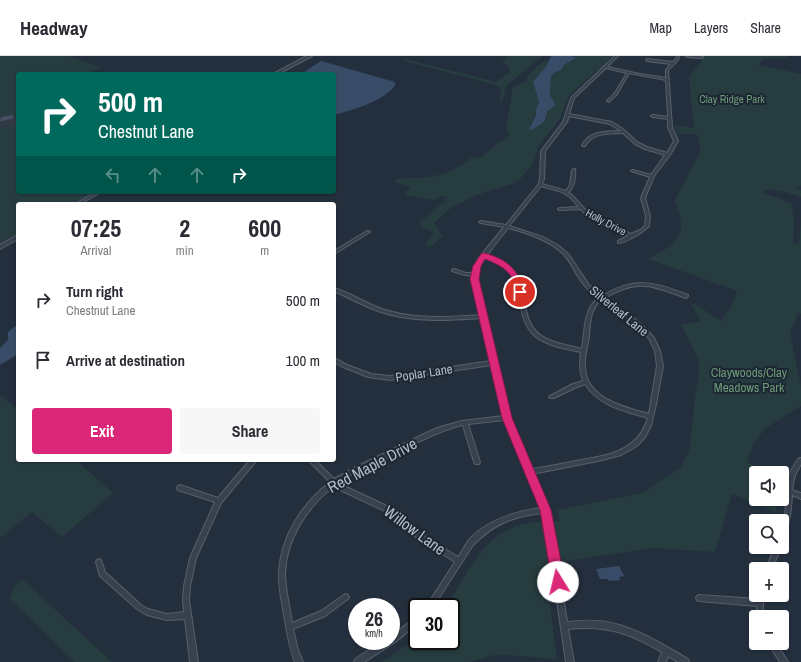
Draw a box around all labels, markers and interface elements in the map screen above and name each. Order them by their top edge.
text: Headway [20,15,88,41]
text: Map [650,19,672,37]
text: Layers [694,19,728,37]
text: Share [750,19,781,37]
text: 500 m [98,83,163,121]
icon: right [32,88,84,140]
park label: Clay Ridge Park [699,92,765,106]
text: Chestnut Lane [98,119,194,144]
icon: left [102,164,124,186]
icon: ahead [144,164,166,186]
icon: ahead [186,164,208,186]
icon: right [228,164,250,186]
street label: Holly Drive [583,205,629,239]
text: 07:25 [71,212,121,244]
text: 2 [179,212,190,244]
text: 600 [248,212,281,244]
text: Arrival [81,242,111,259]
text: min [176,242,194,259]
text: m [260,242,269,259]
pin [503,275,537,309]
text: Turn right [66,281,123,302]
icon: arrive [509,281,531,303]
street label: Silverleaf Lane [586,282,652,340]
icon: right [32,289,54,311]
text: 500 m [286,290,320,311]
text: Chestnut Lane [66,302,135,319]
icon: arrive [32,349,54,371]
text: Arrive at destination [66,350,185,371]
text: 100 m [286,350,320,371]
street label: Poplar Lane [394,360,454,386]
park label: Claywoods/Clay Meadows Park [711,364,788,396]
button: Exit [32,408,172,454]
button: Share [180,408,320,454]
street label: Red Maple Drive [323,432,421,498]
map controls [749,466,789,650]
button: sound [749,466,789,506]
street label: Willow Lane [380,500,450,560]
button: search [749,514,789,554]
position arrow [537,561,579,603]
button: + [749,562,789,602]
speed limit sign: 30 [408,598,460,650]
text: 26 [365,605,383,632]
button: − [749,610,789,650]
text: km/h [365,627,383,640]

